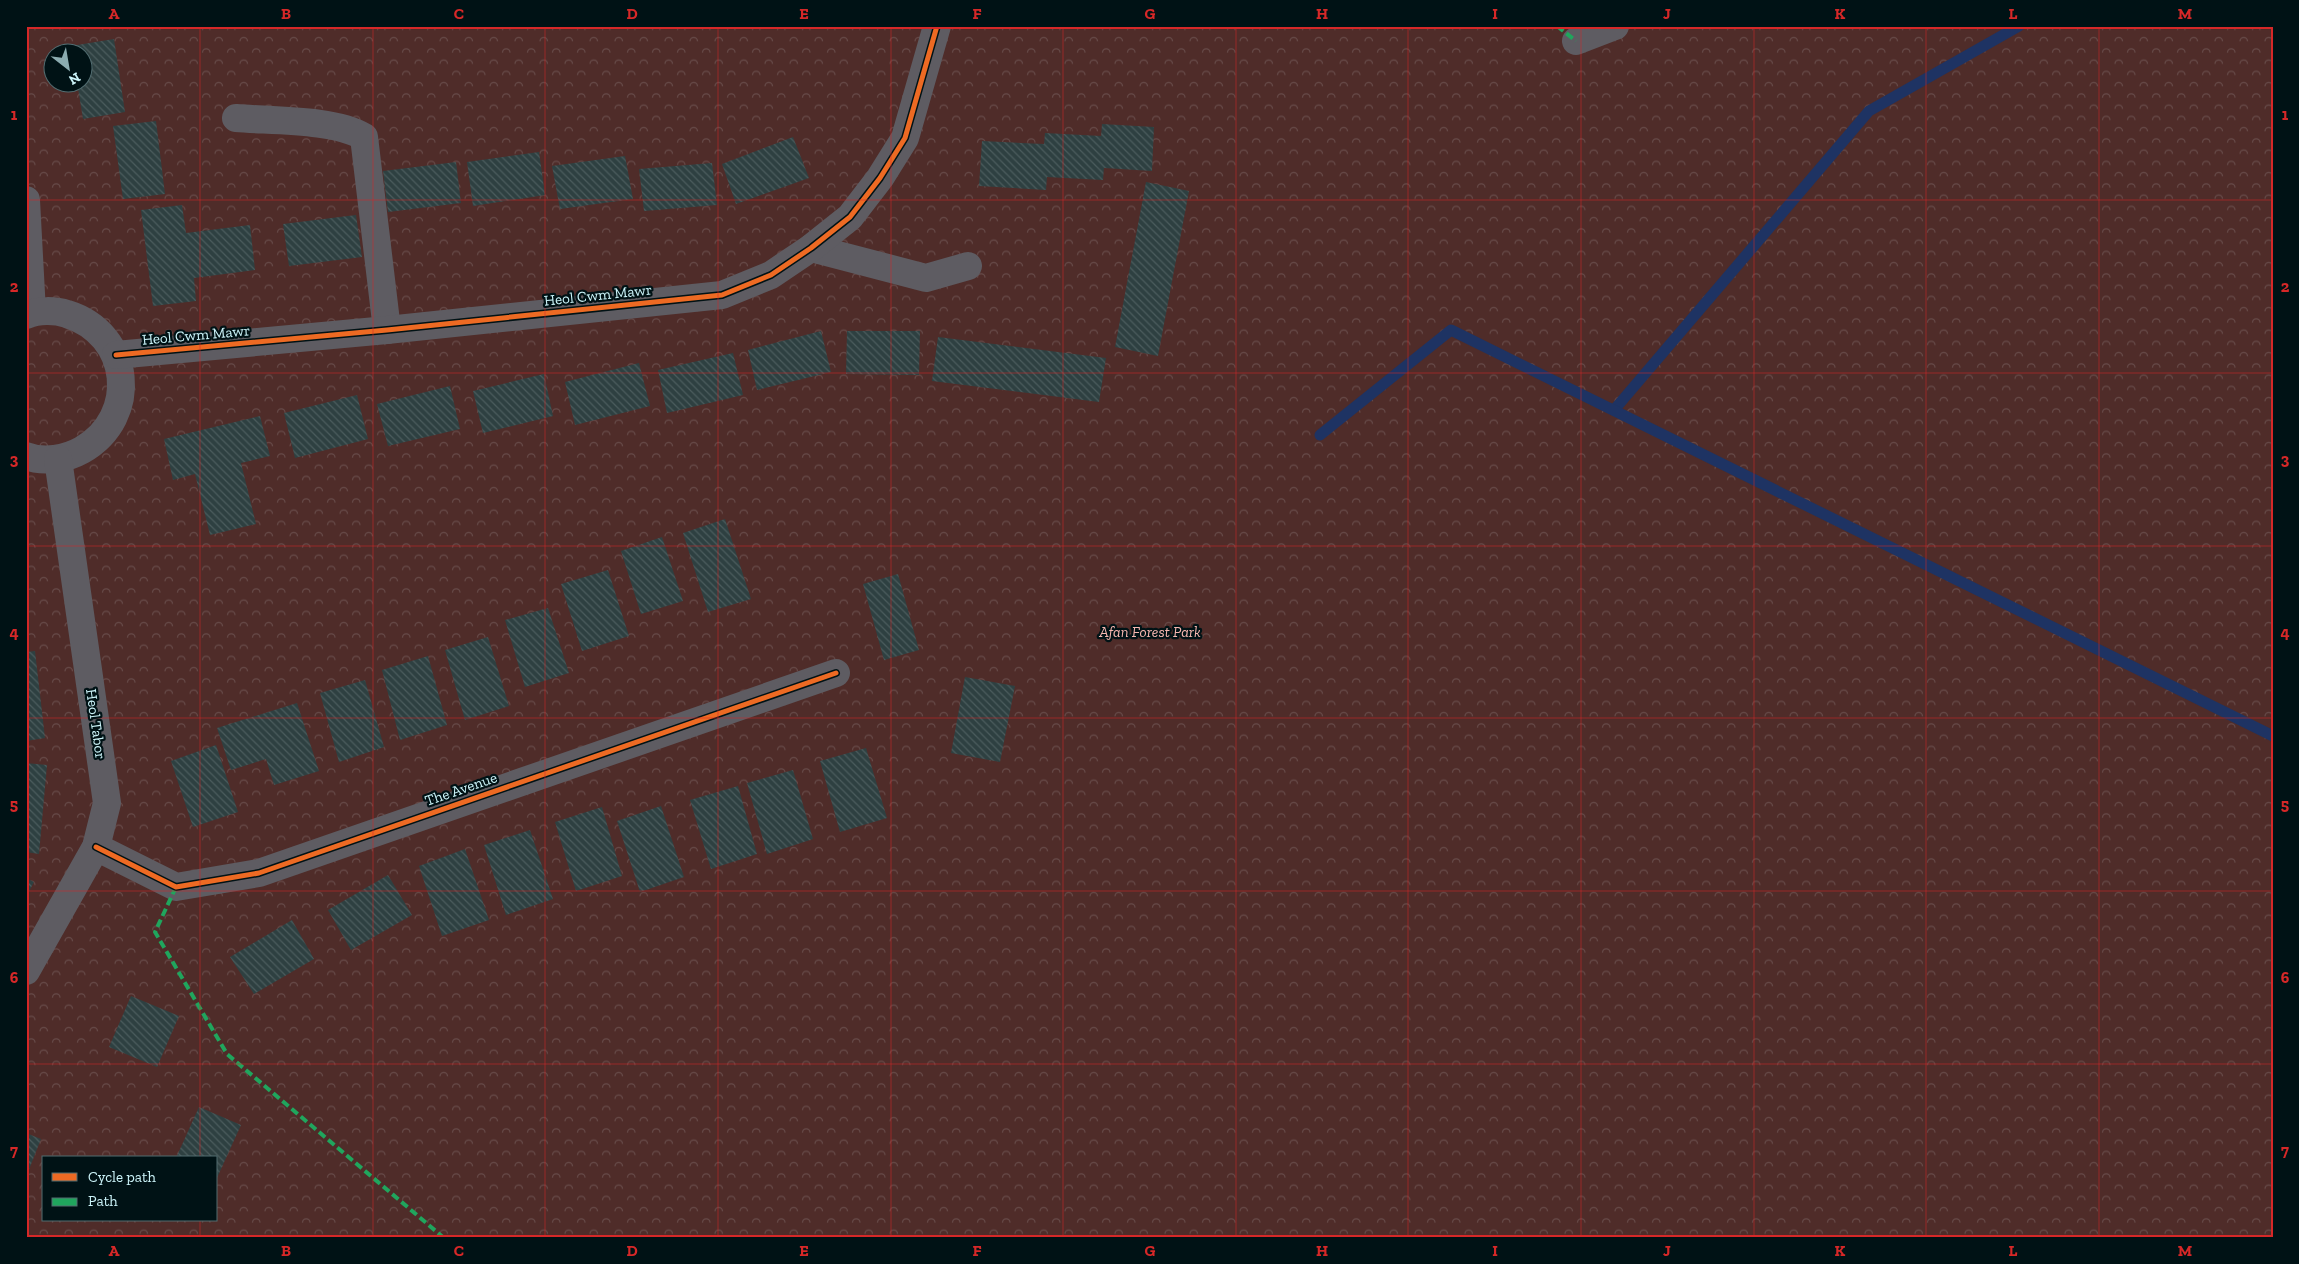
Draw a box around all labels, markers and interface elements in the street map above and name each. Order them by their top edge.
text: A [109,4,120,23]
text: B [281,4,291,23]
text: C [454,4,464,23]
text: D [626,4,638,23]
text: E [799,4,809,23]
text: F [972,4,982,23]
text: G [1145,4,1156,23]
text: H [1316,4,1328,23]
text: I [1492,4,1498,23]
text: J [1663,4,1671,23]
text: K [1835,4,1846,23]
text: L [2009,4,2018,23]
text: M [2178,4,2192,23]
north arrow [42,42,92,92]
text: N [65,69,83,89]
text: 1 [11,105,18,124]
text: 1 [2282,105,2289,124]
text: 2 [10,277,19,296]
text: 2 [2281,277,2290,296]
street label: Heol Cwm Mawr [543,280,653,310]
street label: Heol Cwm Mawr [141,321,251,349]
text: 3 [10,450,19,469]
text: 3 [2281,450,2290,469]
text: 4 [9,623,19,642]
park label: Afan Forest Park [1098,623,1201,641]
text: 4 [2280,623,2290,642]
street label: Heol Tabor [82,688,110,760]
street label: The Avenue [423,768,499,810]
text: 5 [10,795,18,814]
text: 5 [2281,795,2289,814]
text: 6 [10,968,19,987]
text: 6 [2281,968,2290,987]
text: 7 [10,1141,18,1160]
text: 7 [2281,1141,2289,1160]
legend [42,1156,218,1222]
text: Cycle path [88,1168,157,1186]
text: Path [88,1192,118,1210]
text: A [109,1241,120,1260]
text: B [281,1241,291,1260]
text: C [454,1241,464,1260]
text: D [626,1241,638,1260]
text: E [799,1241,809,1260]
text: F [972,1241,982,1260]
text: G [1145,1241,1156,1260]
text: H [1316,1241,1328,1260]
text: I [1492,1241,1498,1260]
text: J [1663,1241,1671,1260]
text: K [1835,1241,1846,1260]
text: L [2009,1241,2018,1260]
text: M [2178,1241,2192,1260]

